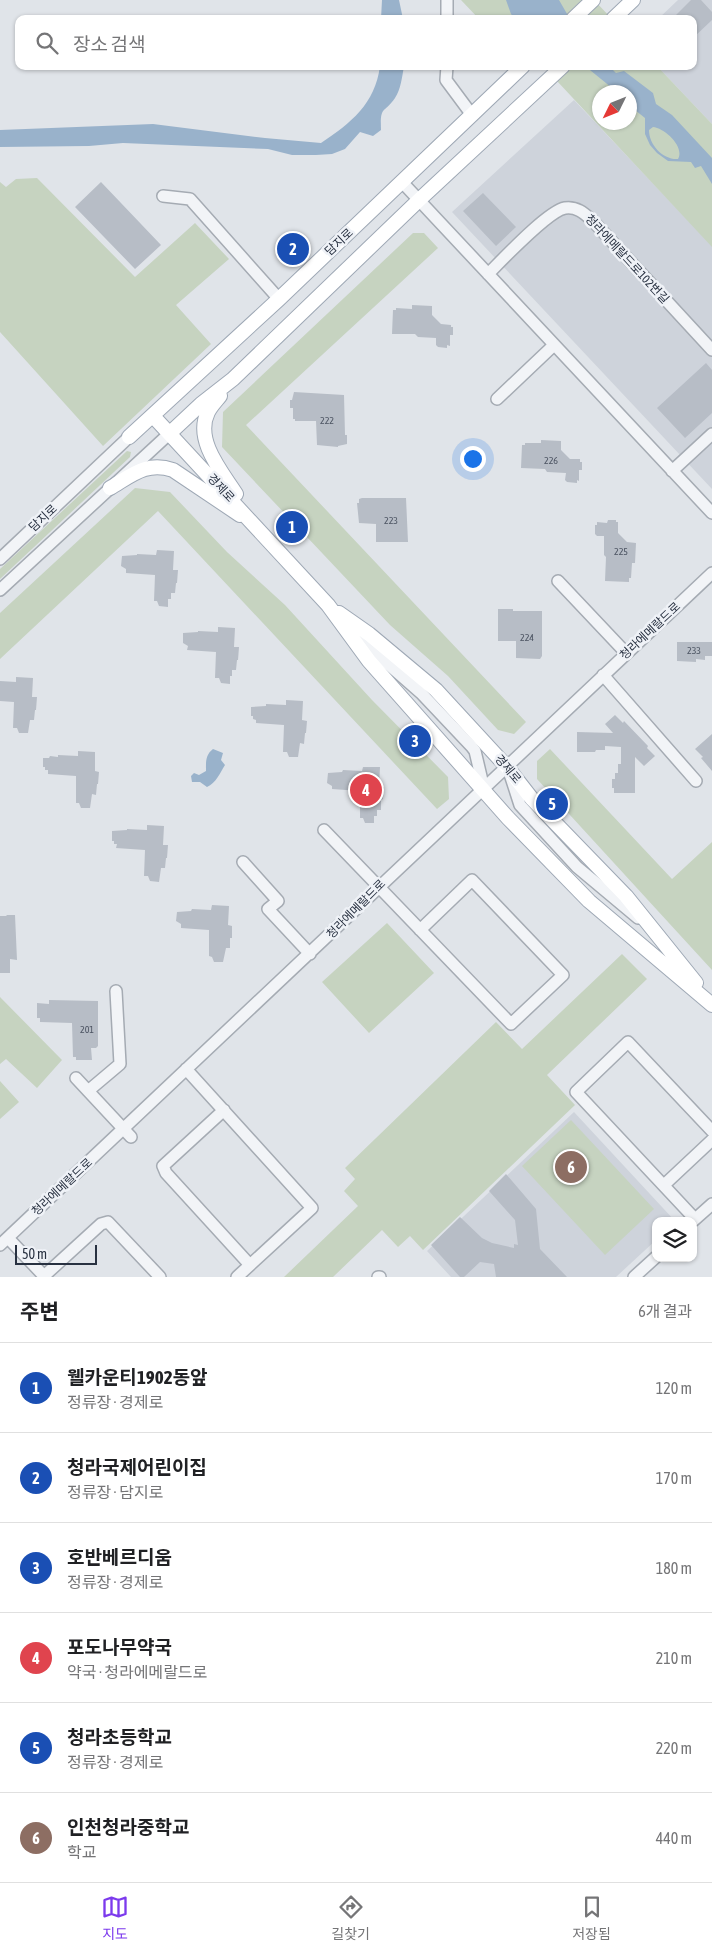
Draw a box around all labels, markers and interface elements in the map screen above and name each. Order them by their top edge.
search box [15,15,697,70]
icon: search [33,29,61,57]
text: 장소 검색 [73,33,146,55]
north arrow [592,85,637,130]
street label: 청라에메랄드로102번길 [582,212,672,306]
street label: 담지로 [322,226,356,258]
pin: 2 [277,230,309,268]
house number: 222 [320,415,334,426]
your location [460,446,486,472]
house number: 226 [544,455,558,466]
street label: 경제로 [205,471,237,505]
street label: 담지로 [26,502,60,534]
pin: 1 [276,508,308,546]
house number: 223 [384,515,398,526]
house number: 225 [614,546,628,557]
street label: 청라에메랄드로 [617,600,683,662]
house number: 224 [520,632,534,643]
house number: 233 [687,645,701,656]
pin: 3 [399,722,431,760]
street label: 경제로 [492,752,524,786]
pin: 4 [350,771,382,809]
pin: 5 [536,785,568,823]
street label: 청라에메랄드로 [324,877,388,941]
house number: 201 [80,1024,94,1035]
pin: 6 [555,1148,587,1186]
street label: 청라에메랄드로 [29,1156,95,1218]
map controls [652,1217,697,1262]
button: layers [652,1217,697,1262]
scale bar [15,1242,98,1265]
text: 50 m [22,1246,47,1262]
text: 주변 [20,1299,59,1323]
text: 6개 결과 [638,1302,692,1320]
text: 웰카운티1902동앞 [67,1366,208,1388]
text: 1 [32,1379,40,1397]
text: 120 m [656,1379,692,1397]
text: 정류장 · 경제로 [67,1393,163,1411]
text: 청라국제어린이집 [67,1456,207,1478]
text: 2 [32,1469,40,1487]
text: 170 m [656,1469,692,1487]
text: 정류장 · 담지로 [67,1483,163,1501]
text: 호반베르디움 [67,1546,172,1568]
text: 3 [32,1559,40,1577]
text: 180 m [656,1559,692,1577]
text: 정류장 · 경제로 [67,1573,163,1591]
text: 포도나무약국 [67,1636,172,1658]
text: 4 [32,1649,40,1667]
text: 210 m [656,1649,692,1667]
text: 약국 · 청라에메랄드로 [67,1663,207,1681]
text: 청라초등학교 [67,1726,172,1748]
text: 5 [32,1739,40,1757]
text: 220 m [656,1739,692,1757]
text: 정류장 · 경제로 [67,1753,163,1771]
text: 인천청라중학교 [67,1816,189,1838]
text: 6 [32,1829,40,1847]
text: 440 m [656,1829,692,1847]
text: 학교 [67,1843,96,1861]
tab: 지도 [101,1893,129,1943]
tab: 길찾기 [331,1893,370,1943]
tab: 저장됨 [572,1893,611,1943]

